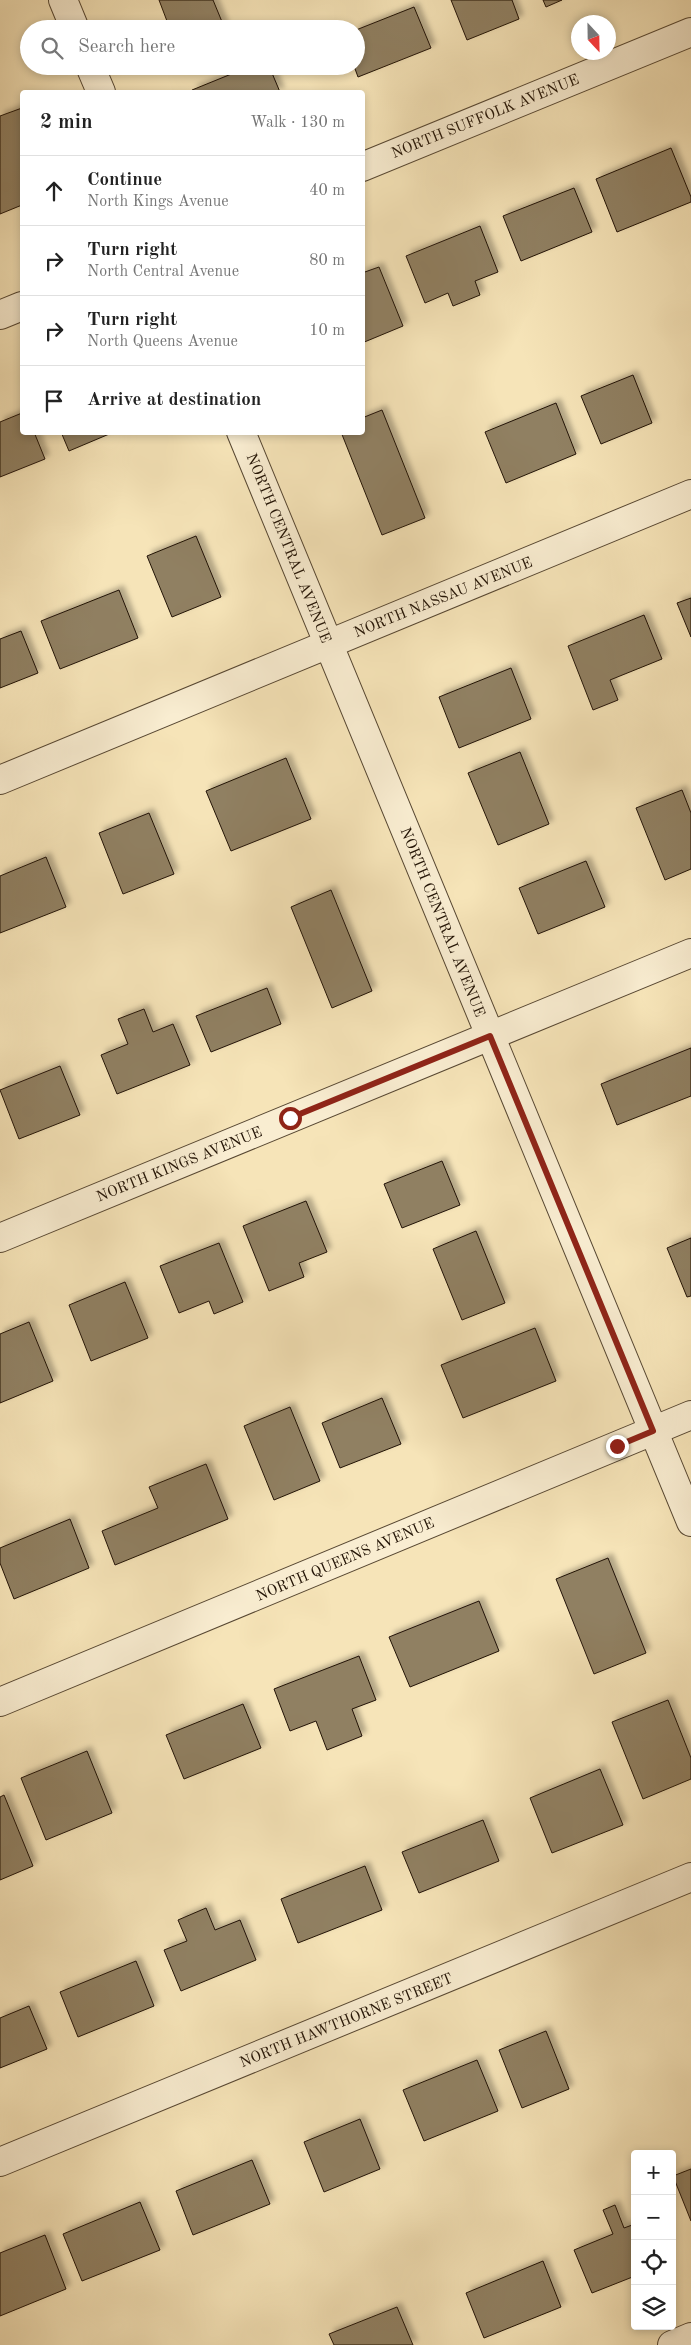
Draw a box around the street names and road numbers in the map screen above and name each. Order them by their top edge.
street label: NORTH SUFFOLK AVENUE [390,73,582,162]
street label: NORTH CENTRAL AVENUE [243,452,333,646]
street label: NORTH NASSAU AVENUE [352,556,535,641]
street label: NORTH CENTRAL AVENUE [397,826,487,1020]
street label: NORTH KINGS AVENUE [95,1125,264,1206]
street label: NORTH QUEENS AVENUE [254,1516,437,1605]
street label: NORTH HAWTHORNE STREET [238,1972,455,2071]

